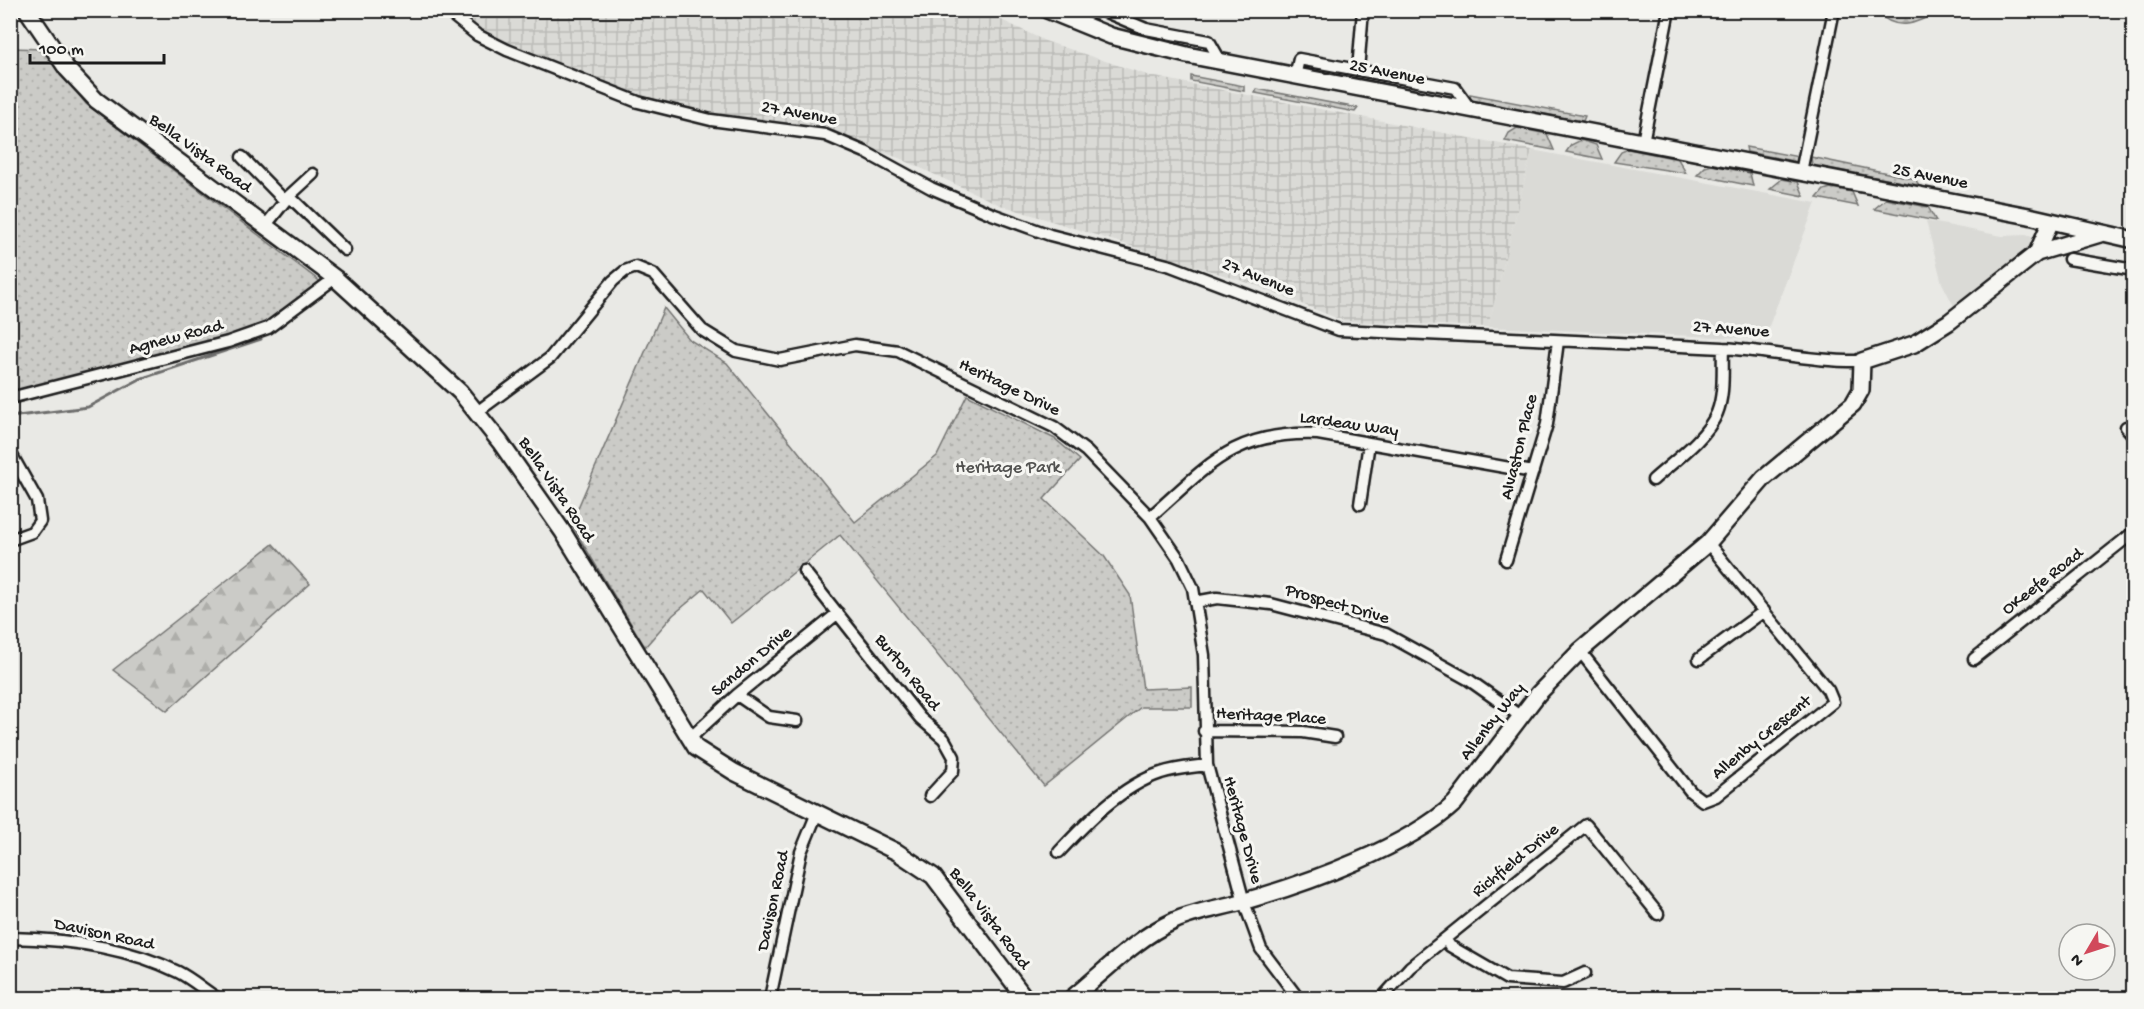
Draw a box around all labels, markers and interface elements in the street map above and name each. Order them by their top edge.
scale bar [30,27,164,65]
text: 100 m [38,40,84,61]
street label: 25 Avenue [1347,55,1427,91]
street label: 27 Avenue [759,97,839,131]
street label: Bella Vista Road [144,109,257,199]
street label: 25 Avenue [1890,159,1970,195]
street label: 27 Avenue [1219,254,1298,302]
street label: Agnew Road [127,315,227,361]
street label: 27 Avenue [1692,317,1771,343]
street label: Heritage Drive [955,354,1064,422]
street label: Alvaston Place [1497,391,1543,502]
street label: Lardeau Way [1298,408,1400,442]
street label: Bella Vista Road [513,433,600,548]
park label: Heritage Park [955,458,1063,479]
street label: OKeefe Road [1998,543,2089,620]
street label: Prospect Drive [1282,580,1392,630]
street label: Sandon Drive [707,622,797,702]
street label: Burton Road [869,630,945,717]
street label: Allenby Way [1456,679,1530,765]
street label: Allenby Crescent [1708,690,1817,785]
street label: Heritage Place [1215,704,1327,730]
street label: Heritage Drive [1218,774,1267,887]
street label: Richfield Drive [1468,819,1564,902]
street label: Davison Road [753,848,795,954]
street label: Bella Vista Road [943,863,1035,975]
street label: Davison Road [51,914,157,956]
north arrow [2057,922,2117,982]
text: N [2067,949,2089,969]

